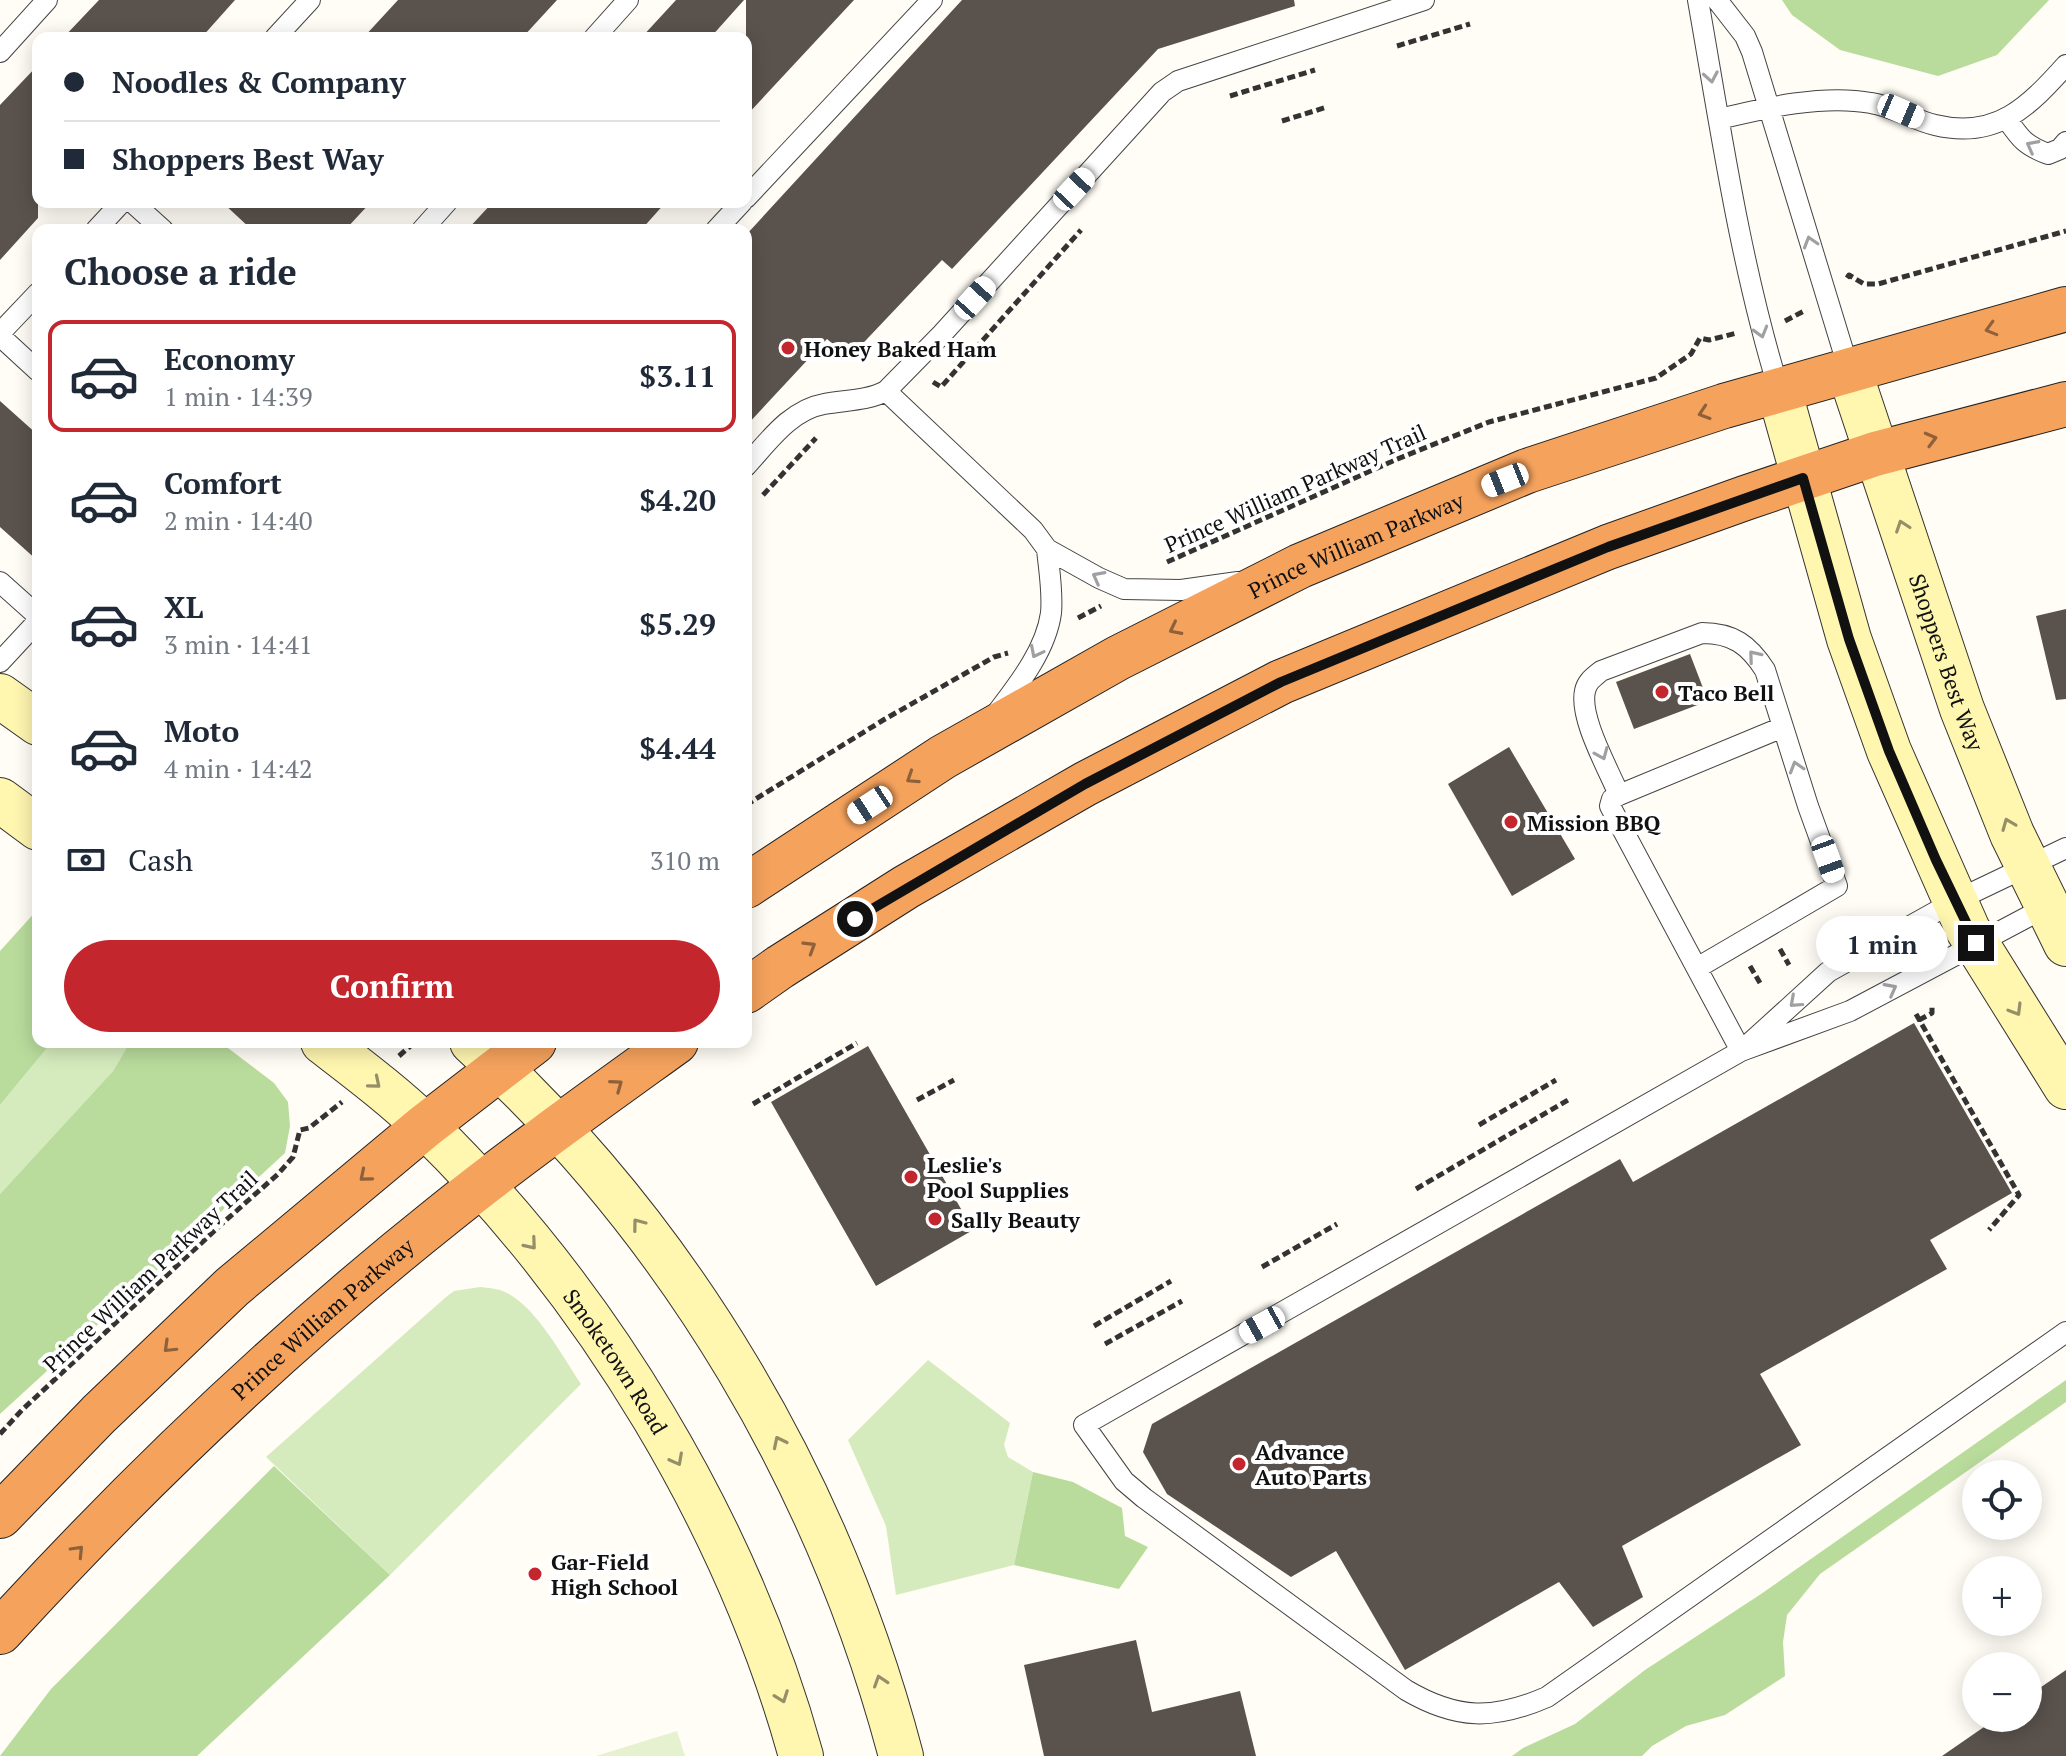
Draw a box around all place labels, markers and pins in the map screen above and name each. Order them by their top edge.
place label: Honey Baked Ham [804,334,997,363]
marker: Honey Baked Ham [779,339,797,357]
place label: Taco Bell [1678,678,1774,707]
marker: Taco Bell [1653,683,1671,701]
place label: Mission BBQ [1527,808,1662,837]
marker: Mission BBQ [1502,813,1520,831]
place label: Leslie's Pool Supplies [927,1150,1069,1204]
marker: Leslie's Pool Supplies [902,1168,920,1186]
place label: Sally Beauty [951,1205,1080,1234]
marker: Sally Beauty [926,1210,944,1228]
place label: Advance Auto Parts [1255,1437,1367,1491]
marker: Advance Auto Parts [1230,1455,1248,1473]
place label: Gar-Field High School [551,1547,678,1601]
marker: Gar-Field High School [526,1565,544,1583]

